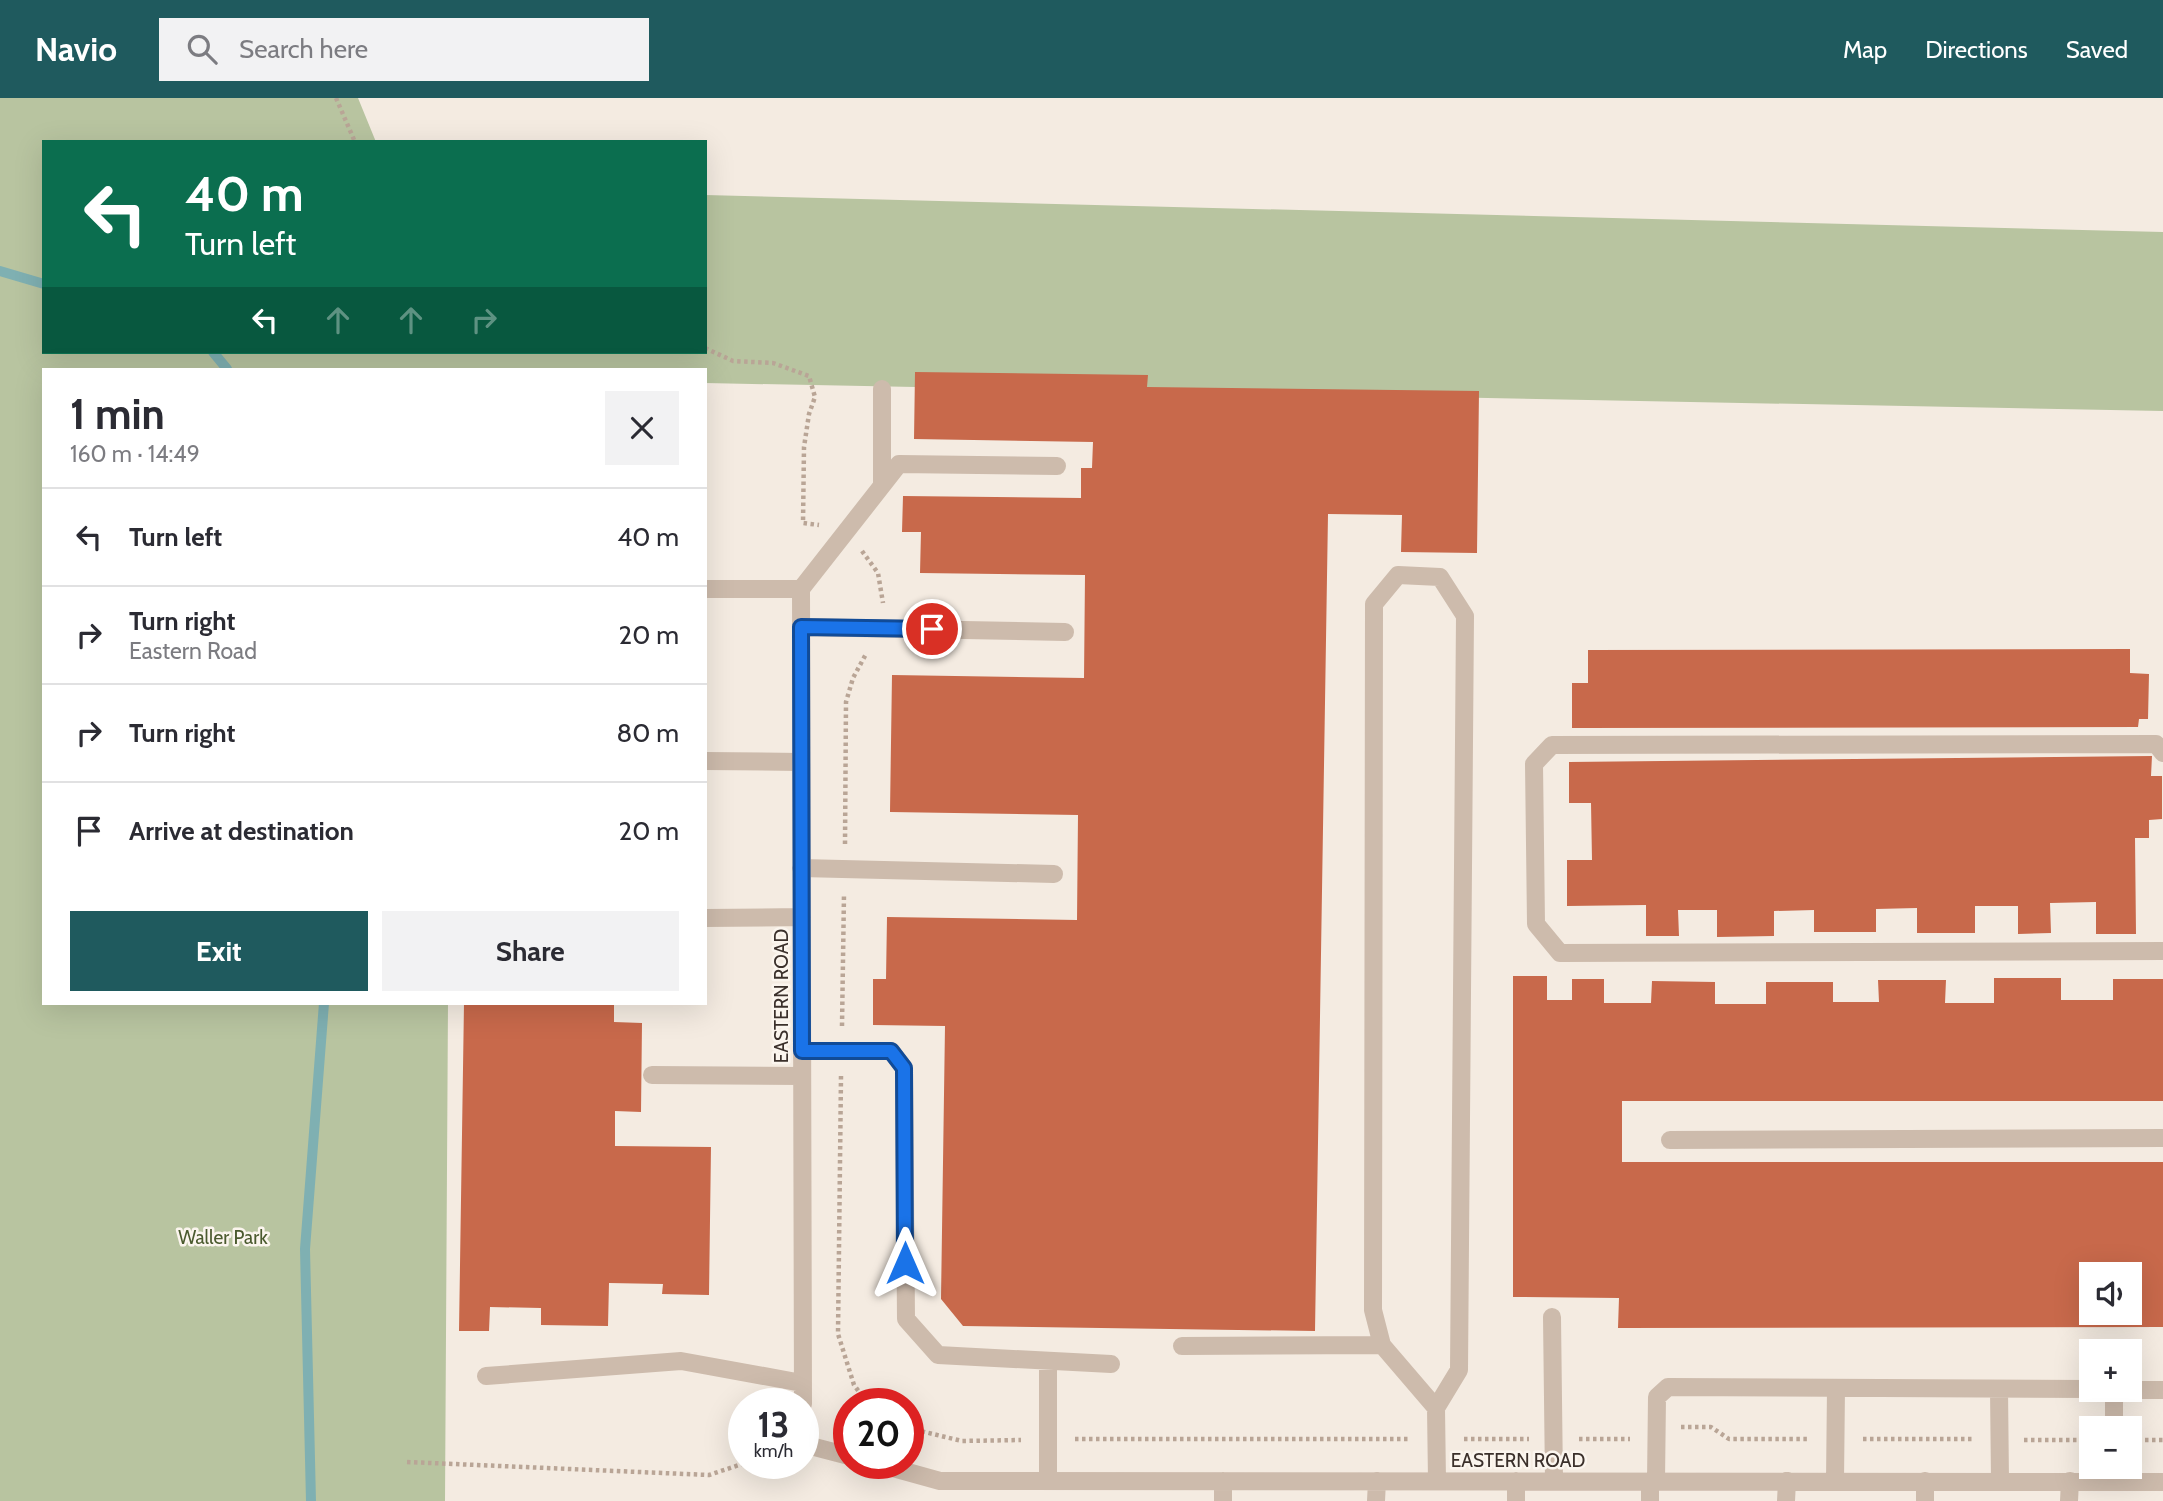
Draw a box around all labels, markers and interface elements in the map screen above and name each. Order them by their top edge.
search box [159,18,649,81]
text: Navio [35,29,117,69]
icon: search [183,30,221,68]
text: Search here [239,33,368,65]
text: Map [1843,35,1887,64]
text: Directions [1925,35,2028,64]
text: Saved [2066,35,2128,64]
text: 40 m [185,164,304,223]
icon: left [70,168,161,259]
text: Turn left [185,224,296,263]
icon: left [246,301,284,339]
icon: ahead [319,301,357,339]
icon: ahead [392,301,430,339]
icon: right [465,301,503,339]
text: 1 min [70,388,165,440]
button: close [605,391,679,465]
text: 160 m · 14:49 [70,440,200,468]
icon: left [70,518,108,556]
text: Turn left [129,521,222,553]
text: 40 m [617,521,679,553]
pin [902,599,962,659]
text: Turn right [129,605,235,637]
icon: arrive [913,610,951,648]
icon: right [70,616,108,654]
text: 20 m [619,619,679,651]
text: Eastern Road [129,637,257,665]
icon: right [70,714,108,752]
text: Turn right [129,717,235,749]
text: 80 m [616,717,679,749]
icon: arrive [70,812,108,850]
text: Arrive at destination [129,815,354,847]
text: 20 m [619,815,679,847]
button: Exit [70,911,368,991]
button: Share [382,911,679,991]
street label: EASTERN ROAD [770,929,793,1063]
park label: Waller Park [178,1226,268,1249]
position arrow [868,1226,942,1300]
map controls [2079,1262,2142,1479]
button: sound [2079,1262,2142,1325]
button: + [2079,1339,2142,1402]
speed limit sign: 20 [833,1388,924,1479]
text: 13 [758,1403,789,1446]
button: − [2079,1416,2142,1479]
text: km/h [754,1440,793,1462]
street label: EASTERN ROAD [1451,1449,1585,1472]

